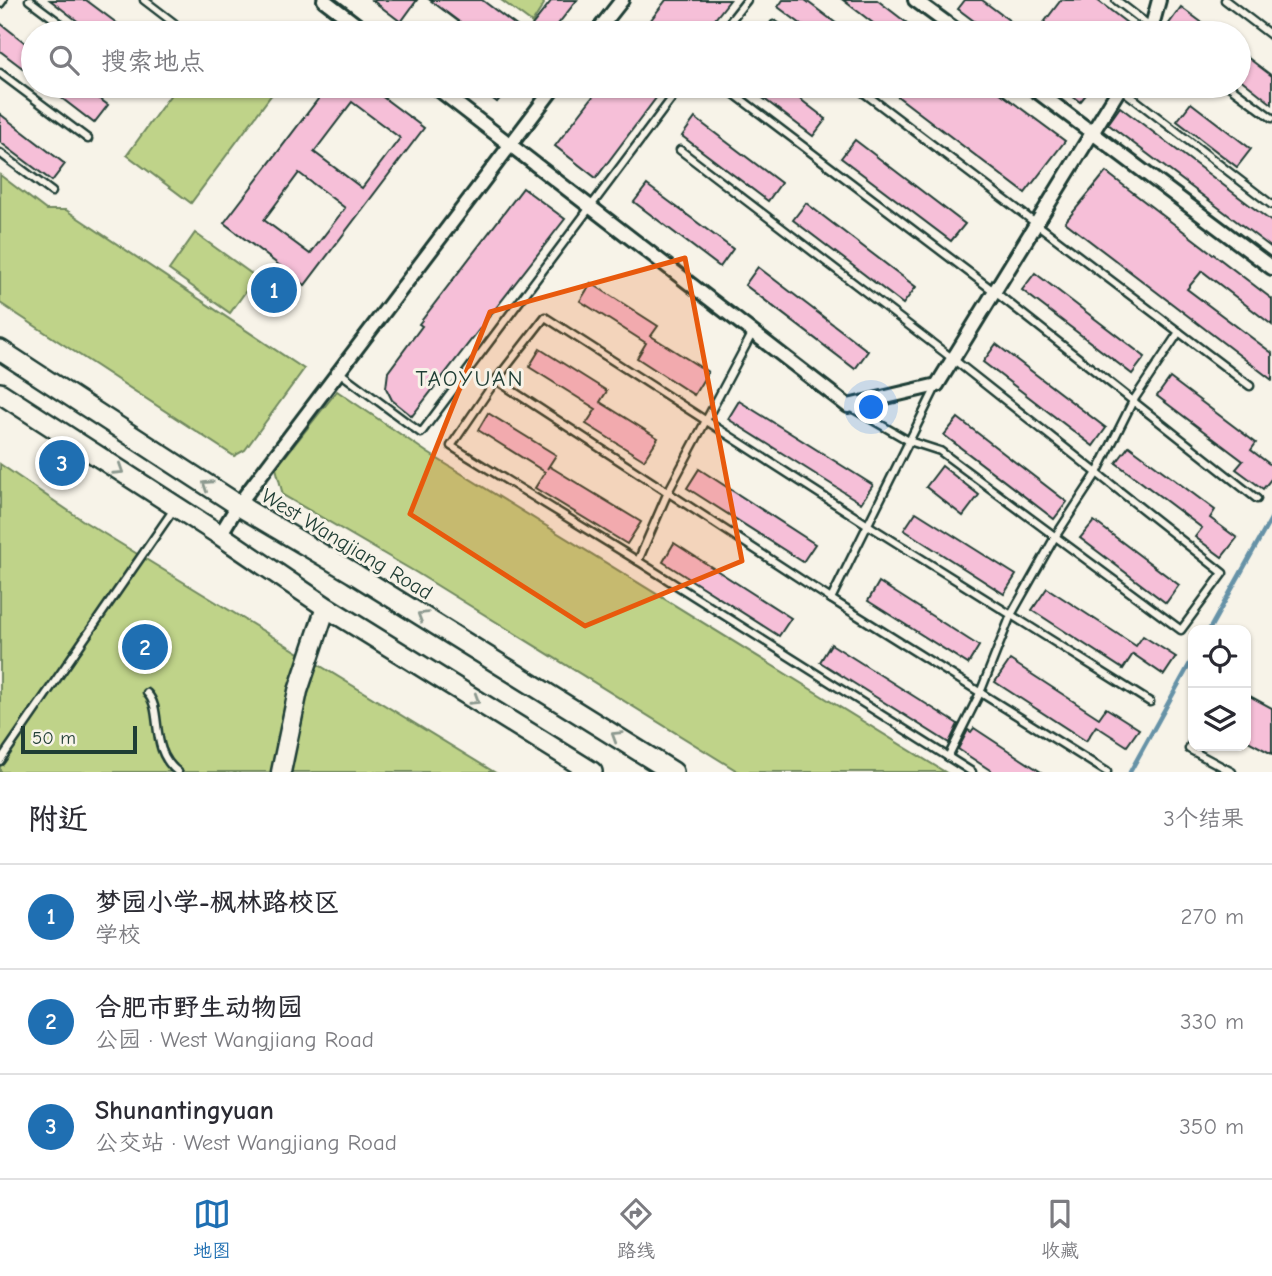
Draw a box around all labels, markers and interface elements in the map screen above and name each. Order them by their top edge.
search box [21,21,1251,98]
icon: search [45,41,83,79]
text: 搜索地点 [101,47,205,77]
pin: 1 [251,264,297,316]
district label: TAOYUAN [415,365,525,392]
your location [854,390,888,424]
pin: 3 [39,437,85,489]
one-way arrow [111,461,124,474]
one-way arrow [202,481,215,493]
street label: West Wangjiang Road [257,483,437,605]
one-way arrow [417,611,430,624]
pin: 2 [122,621,168,673]
map controls [1188,625,1251,751]
button: locate [1188,625,1251,688]
button: layers [1188,688,1251,751]
one-way arrow [467,691,480,704]
scale bar [21,723,136,755]
text: 50 m [32,727,76,749]
one-way arrow [610,731,623,744]
text: 附近 [28,802,88,837]
text: 3个结果 [1163,805,1244,832]
text: 梦园小学-枫林路校区 [95,888,340,918]
text: 1 [46,903,56,930]
text: 270 m [1180,903,1244,930]
text: 学校 [95,921,141,948]
text: 合肥市野生动物园 [95,993,303,1023]
text: 2 [45,1008,57,1035]
text: 330 m [1180,1008,1244,1035]
text: 公园 · West Wangjiang Road [95,1026,374,1053]
text: Shunantingyuan [95,1096,274,1126]
text: 3 [45,1113,57,1140]
text: 350 m [1179,1113,1244,1140]
text: 公交站 · West Wangjiang Road [95,1129,397,1156]
tab: 地图 [193,1195,231,1262]
tab: 路线 [617,1195,655,1262]
tab: 收藏 [1041,1195,1079,1262]

